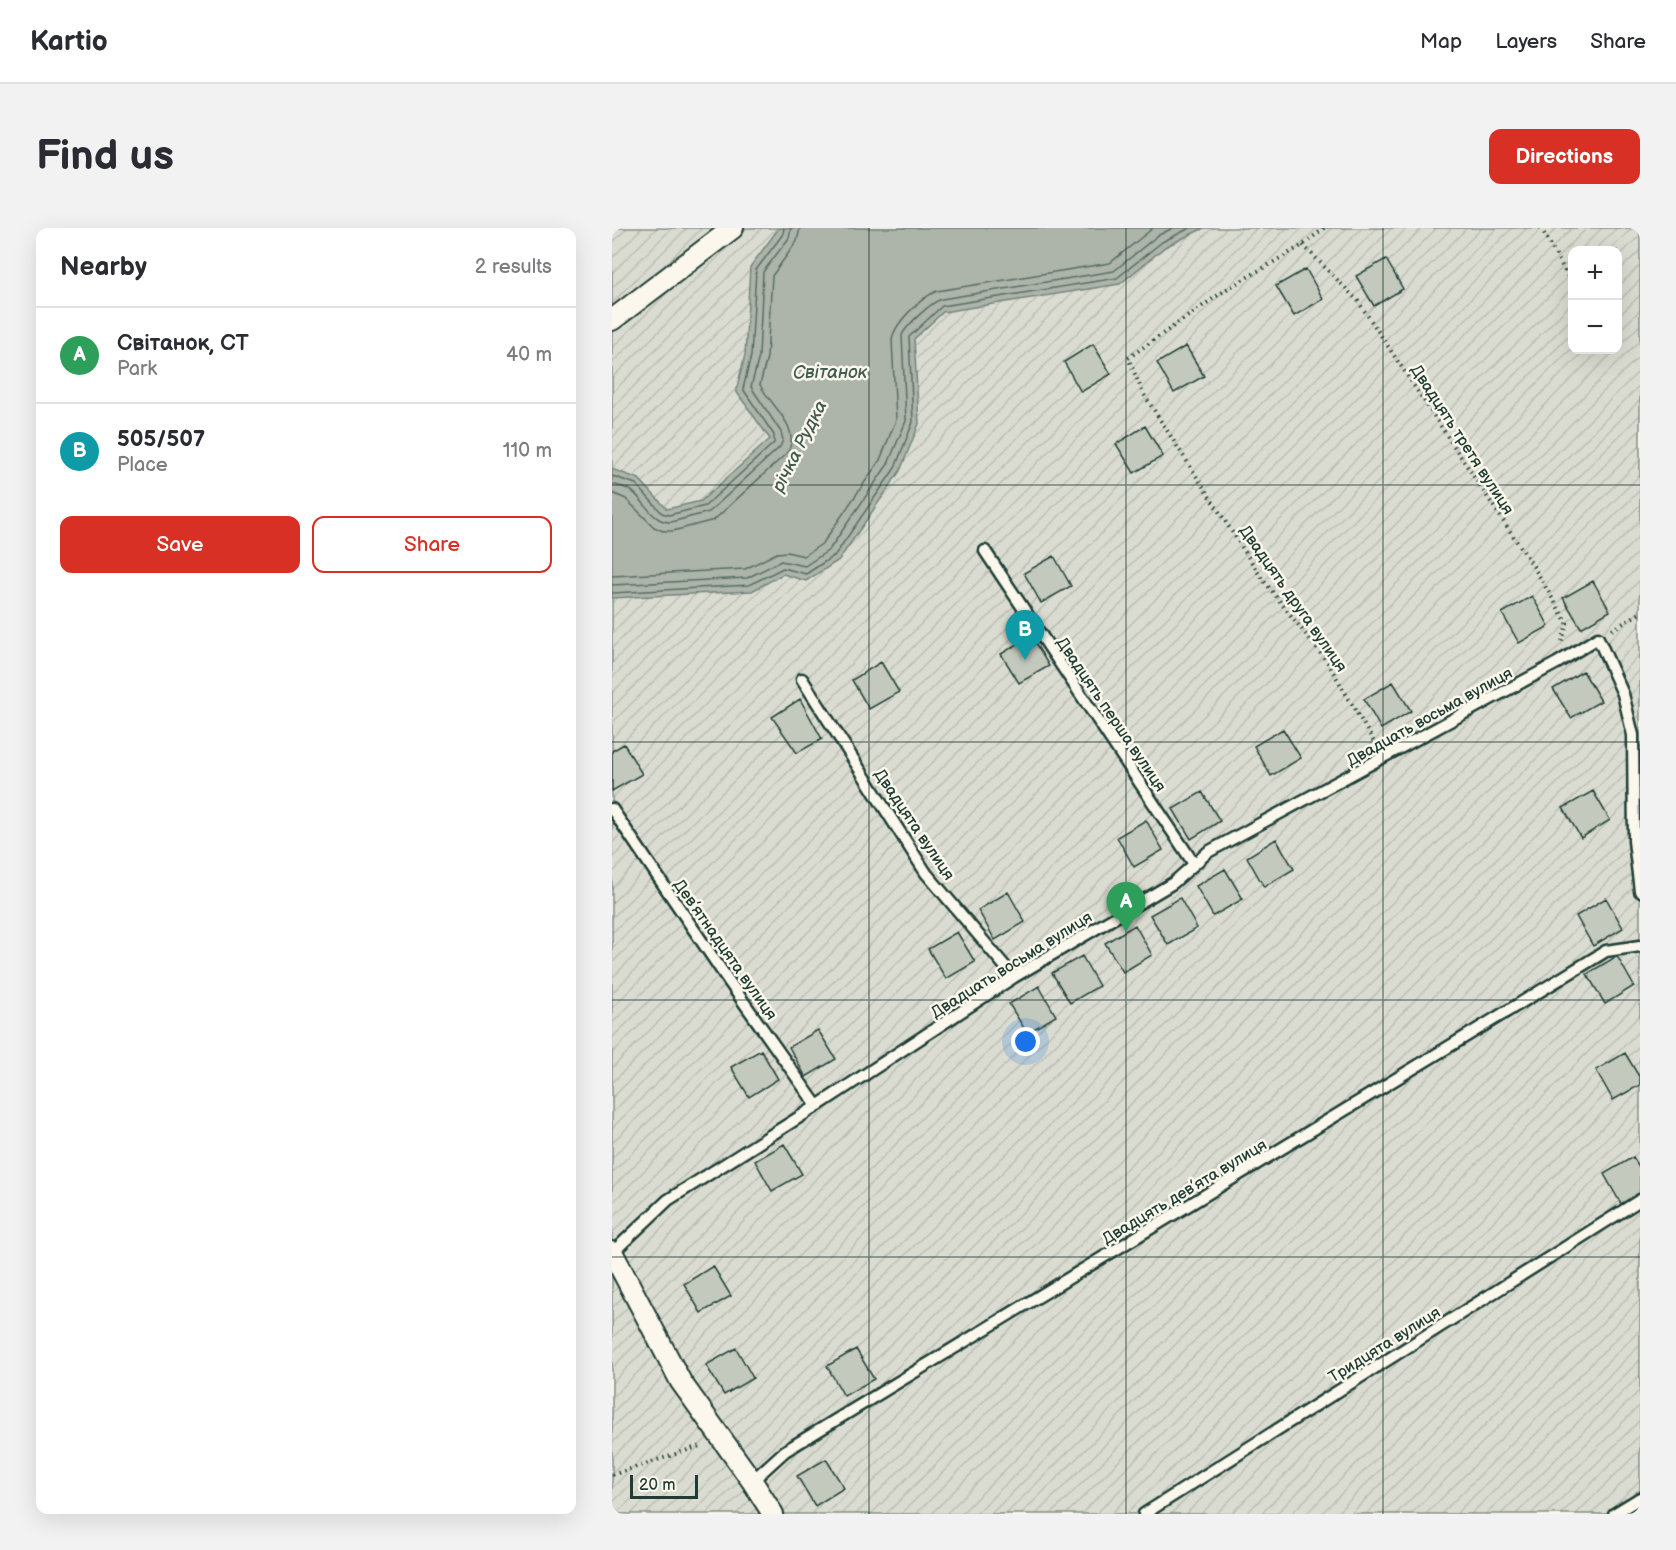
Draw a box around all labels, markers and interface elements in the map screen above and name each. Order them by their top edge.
text: Kartio [30,25,108,58]
text: Map [1420,29,1462,54]
text: Layers [1495,29,1557,54]
text: Share [1590,29,1646,54]
button: Directions [1489,129,1640,184]
text: Find us [36,131,174,182]
map controls [1568,246,1622,354]
button: + [1568,246,1622,300]
text: Nearby [60,252,147,283]
text: 2 results [475,255,552,279]
button: − [1568,300,1622,354]
text: Світанок, СТ [117,330,249,357]
text: A [73,343,86,367]
text: 40 m [506,343,552,367]
text: Park [117,357,157,381]
street label: Двадцять третя вулиця [1406,361,1517,518]
water label: Світанок [793,362,868,383]
water label: річка Рудка [767,397,831,496]
text: 505/507 [117,426,205,453]
text: B [72,439,87,463]
text: 110 m [503,439,552,463]
text: Place [117,453,168,477]
button: Save [60,516,300,573]
button: Share [312,516,552,573]
street label: Двадцять друга вулиця [1235,522,1351,676]
pin: B [1006,610,1044,660]
street label: Двадцять перша вулиця [1052,634,1170,796]
street label: Двадцать восьма вулиця [1344,664,1516,771]
street label: Двадцята вулиця [869,766,958,884]
street label: Дев’ятнадцята вулиця [669,876,781,1024]
pin: A [1106,882,1146,932]
street label: Двадцать восьма вулиця [928,908,1096,1023]
your location [1011,1027,1040,1056]
street label: Двадцять дев’ята вулиця [1099,1135,1271,1249]
street label: Тридцята вулиця [1325,1303,1444,1387]
scale bar [630,1472,698,1500]
text: 20 m [639,1476,675,1495]

